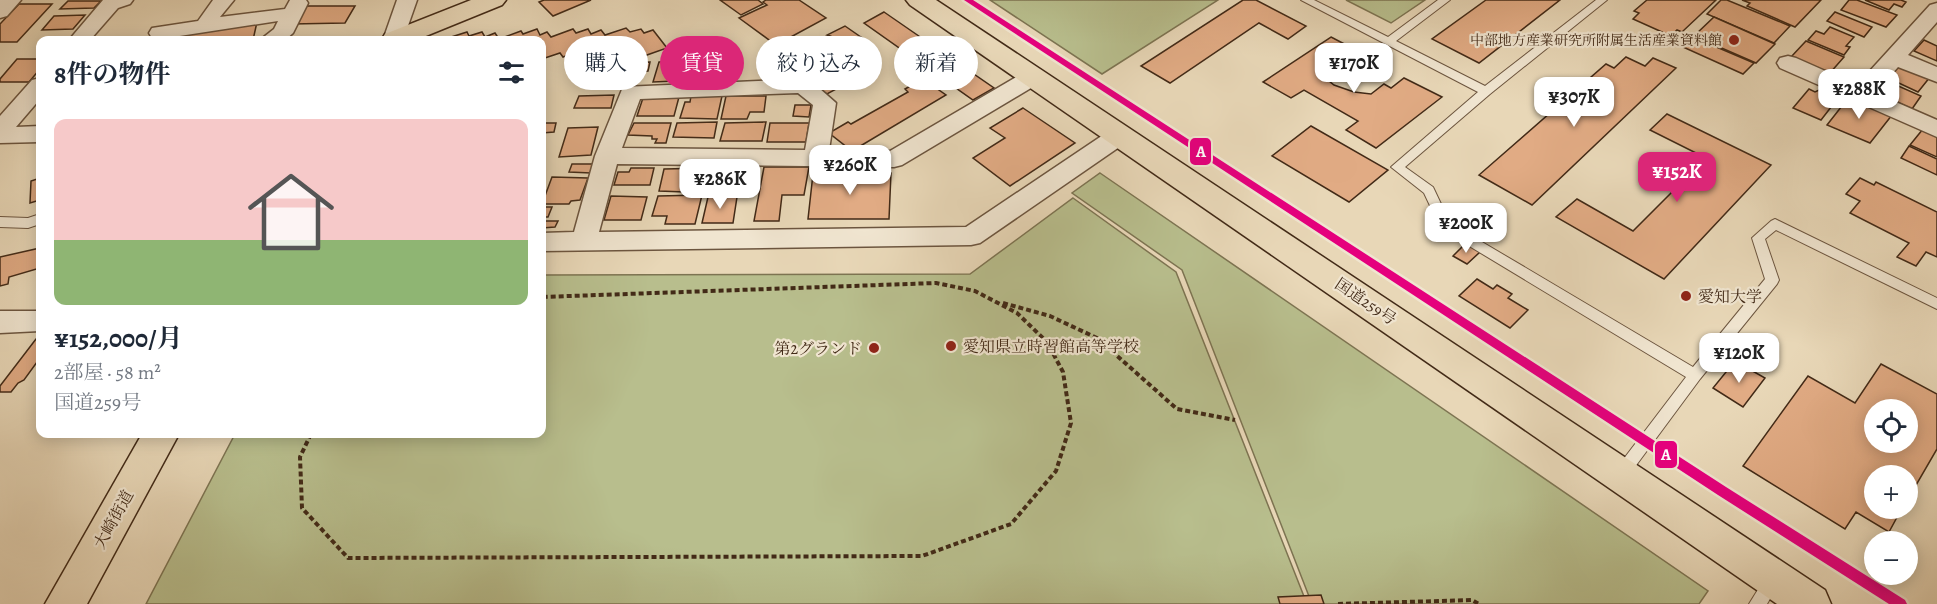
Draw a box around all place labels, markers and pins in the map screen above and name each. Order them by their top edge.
place label: 中部地方産業研究所附属生活産業資料館 [1470,31,1722,50]
marker: 中部地方産業研究所附属生活産業資料館 [1727,33,1741,47]
pin: ¥170K [1312,43,1396,94]
pin: ¥288K [1817,69,1901,120]
pin: ¥307K [1532,77,1616,128]
pin: ¥260K [808,145,892,196]
pin: ¥152K [1635,152,1719,203]
pin: ¥286K [678,159,762,210]
pin: ¥200K [1424,203,1508,254]
place label: 愛知大学 [1698,286,1762,308]
marker: 愛知大学 [1679,289,1693,303]
pin: ¥120K [1697,333,1781,384]
place label: 愛知県立時習館高等学校 [963,336,1139,358]
place label: 第2グランド [774,338,862,360]
marker: 愛知県立時習館高等学校 [944,339,958,353]
marker: 第2グランド [867,341,881,355]

